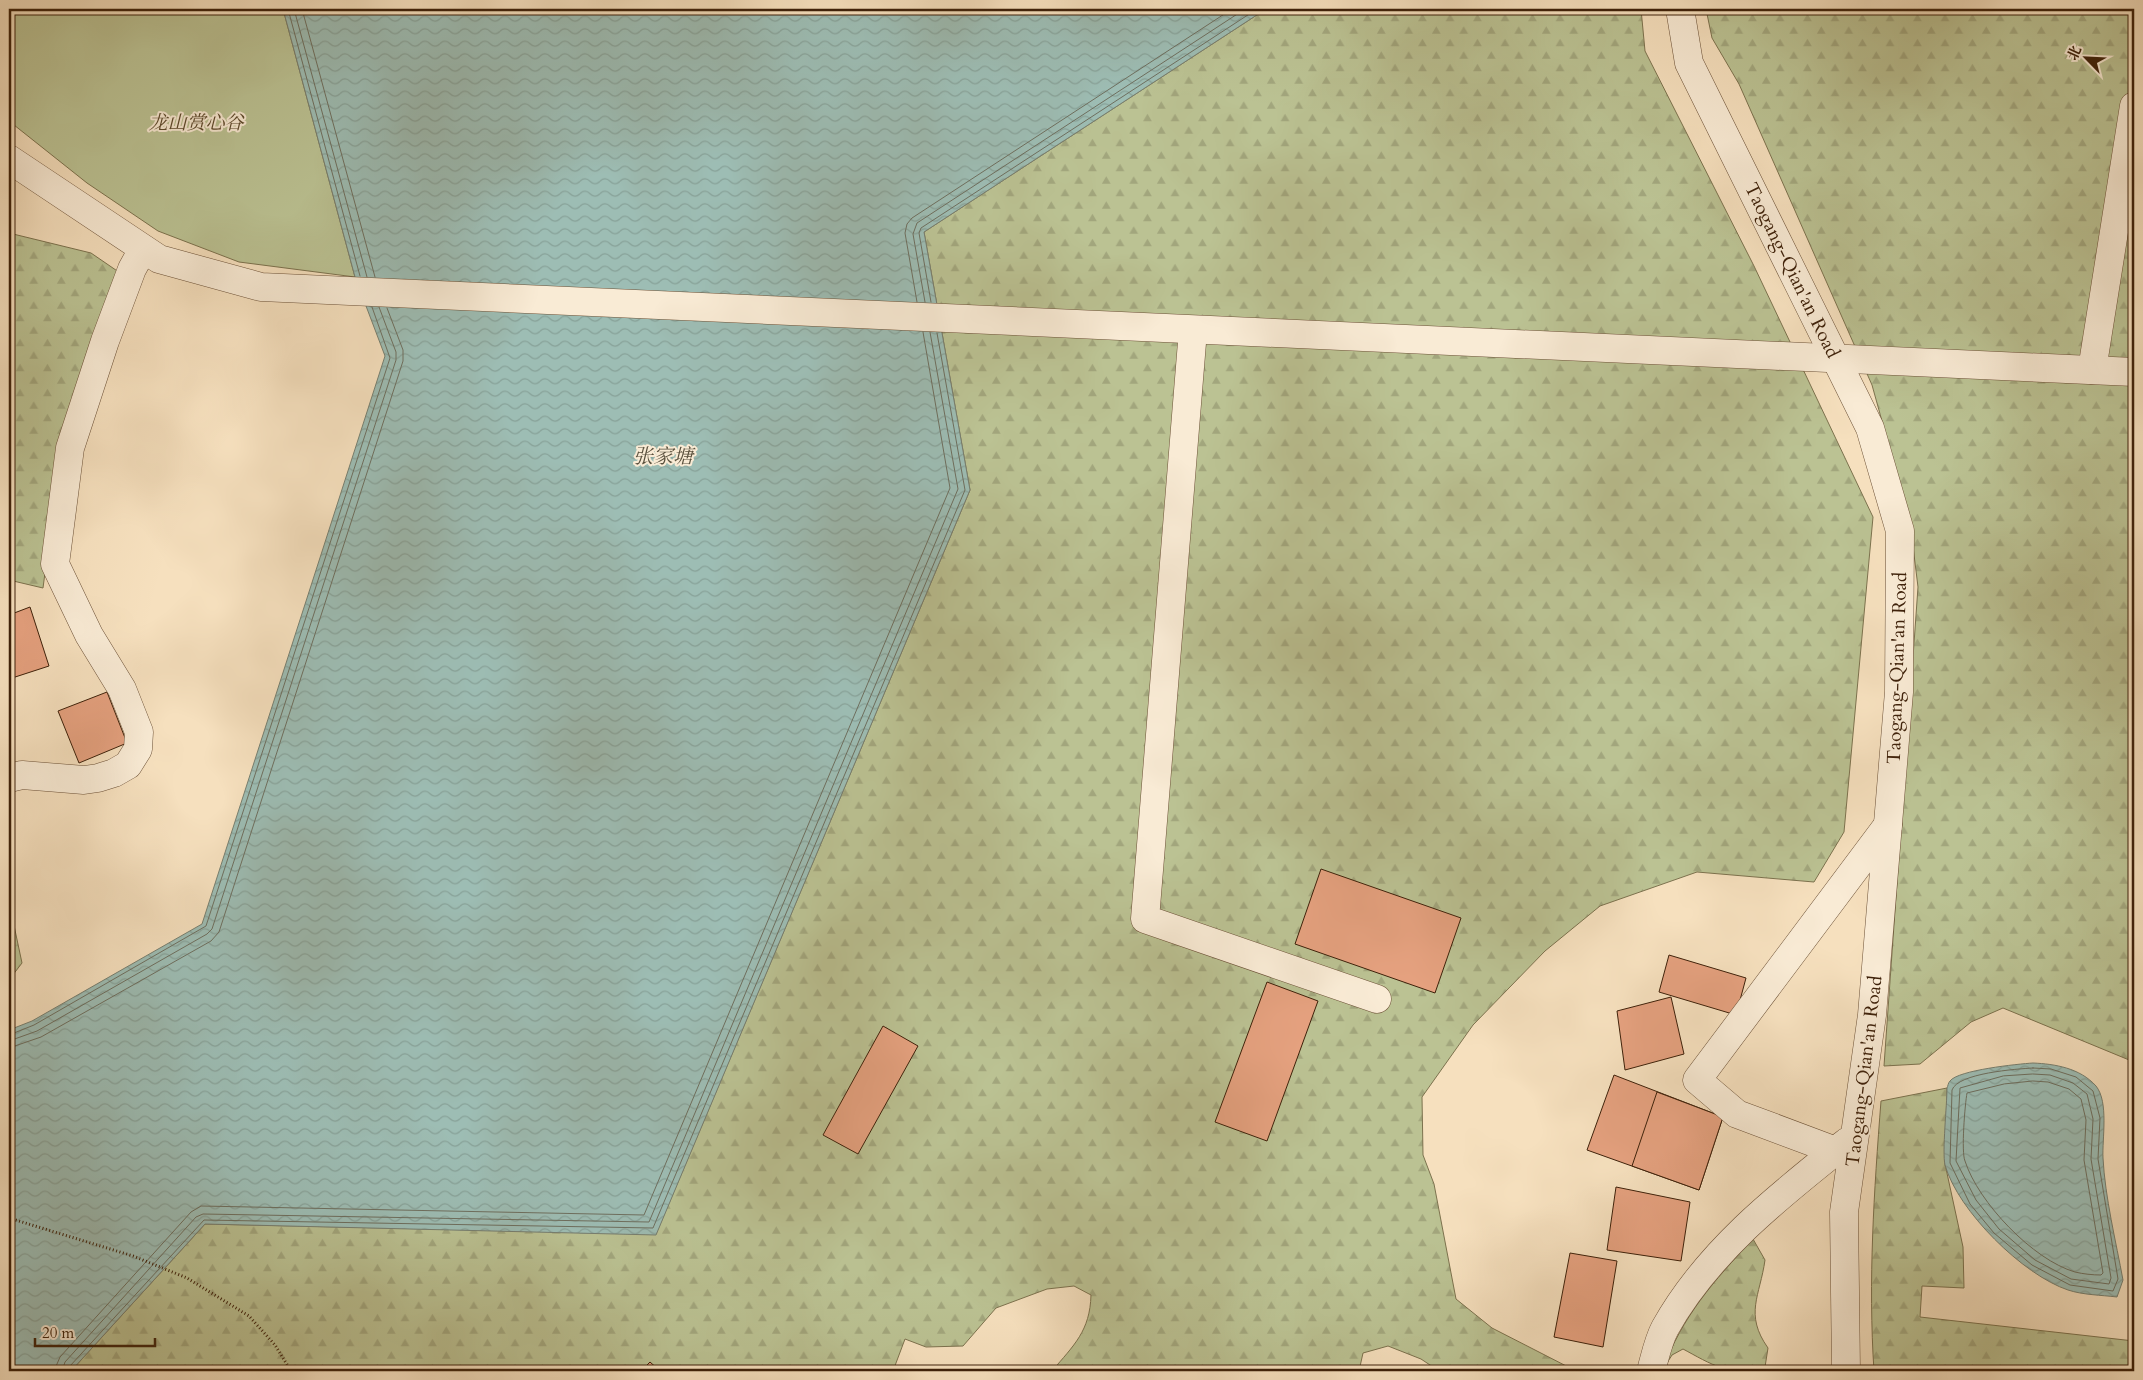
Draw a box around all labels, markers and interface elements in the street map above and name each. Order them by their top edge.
north arrow [2060,32,2110,82]
text: 北 [2063,43,2086,63]
park label: 龙山赏心谷 [148,110,244,136]
street label: Taogang-Qian'an Road [1738,178,1846,362]
water label: 张家塘 [633,443,696,470]
street label: Taogang-Qian'an Road [1881,572,1913,764]
street label: Taogang-Qian'an Road [1839,974,1889,1168]
scale bar [35,1315,155,1347]
text: 20 m [42,1323,74,1343]

